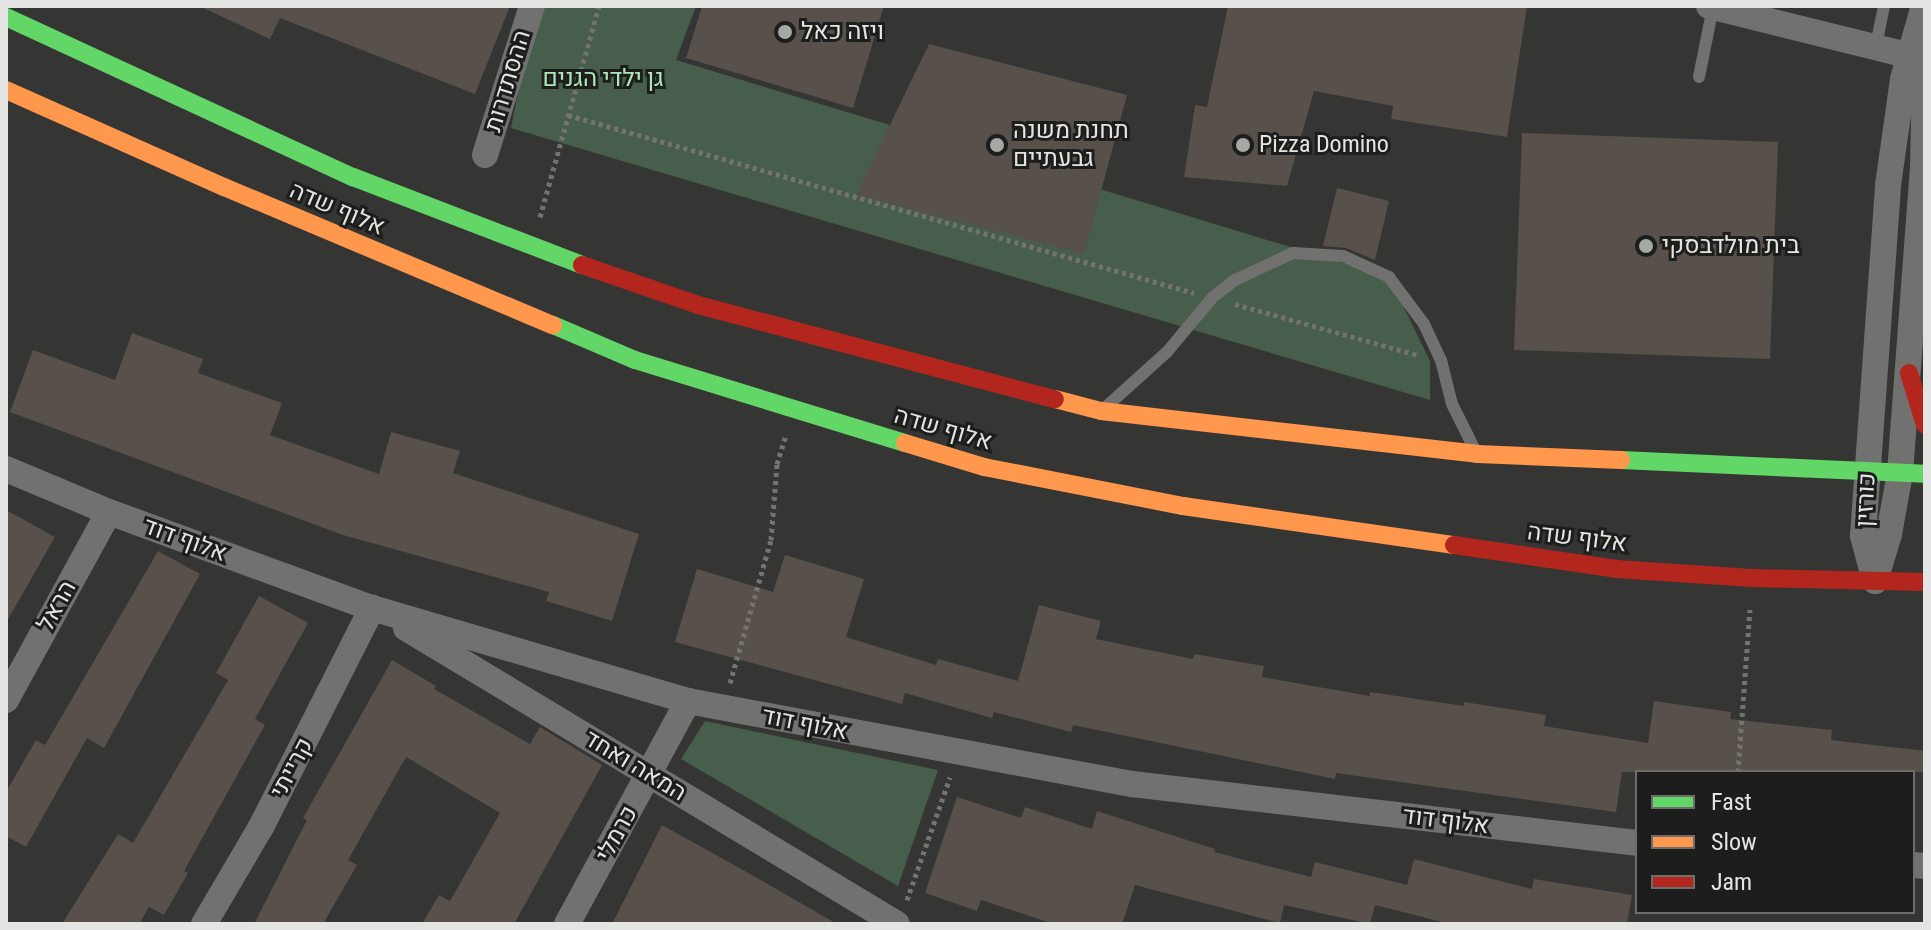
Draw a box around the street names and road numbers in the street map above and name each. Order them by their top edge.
street label: ההסתדרות [479,27,537,135]
street label: אלוף שדה [285,176,389,242]
street label: אלוף שדה [891,401,995,457]
street label: כורזין [1850,472,1882,528]
street label: אלוף דוד [139,512,231,568]
street label: אלוף שדה [1526,518,1628,558]
street label: הראל [31,576,83,636]
street label: אלוף דוד [760,702,850,746]
street label: המאה ואחד [579,724,691,808]
street label: קרייתי [264,733,320,803]
street label: כרמלי [590,801,644,867]
street label: אלוף דוד [1401,801,1491,841]

